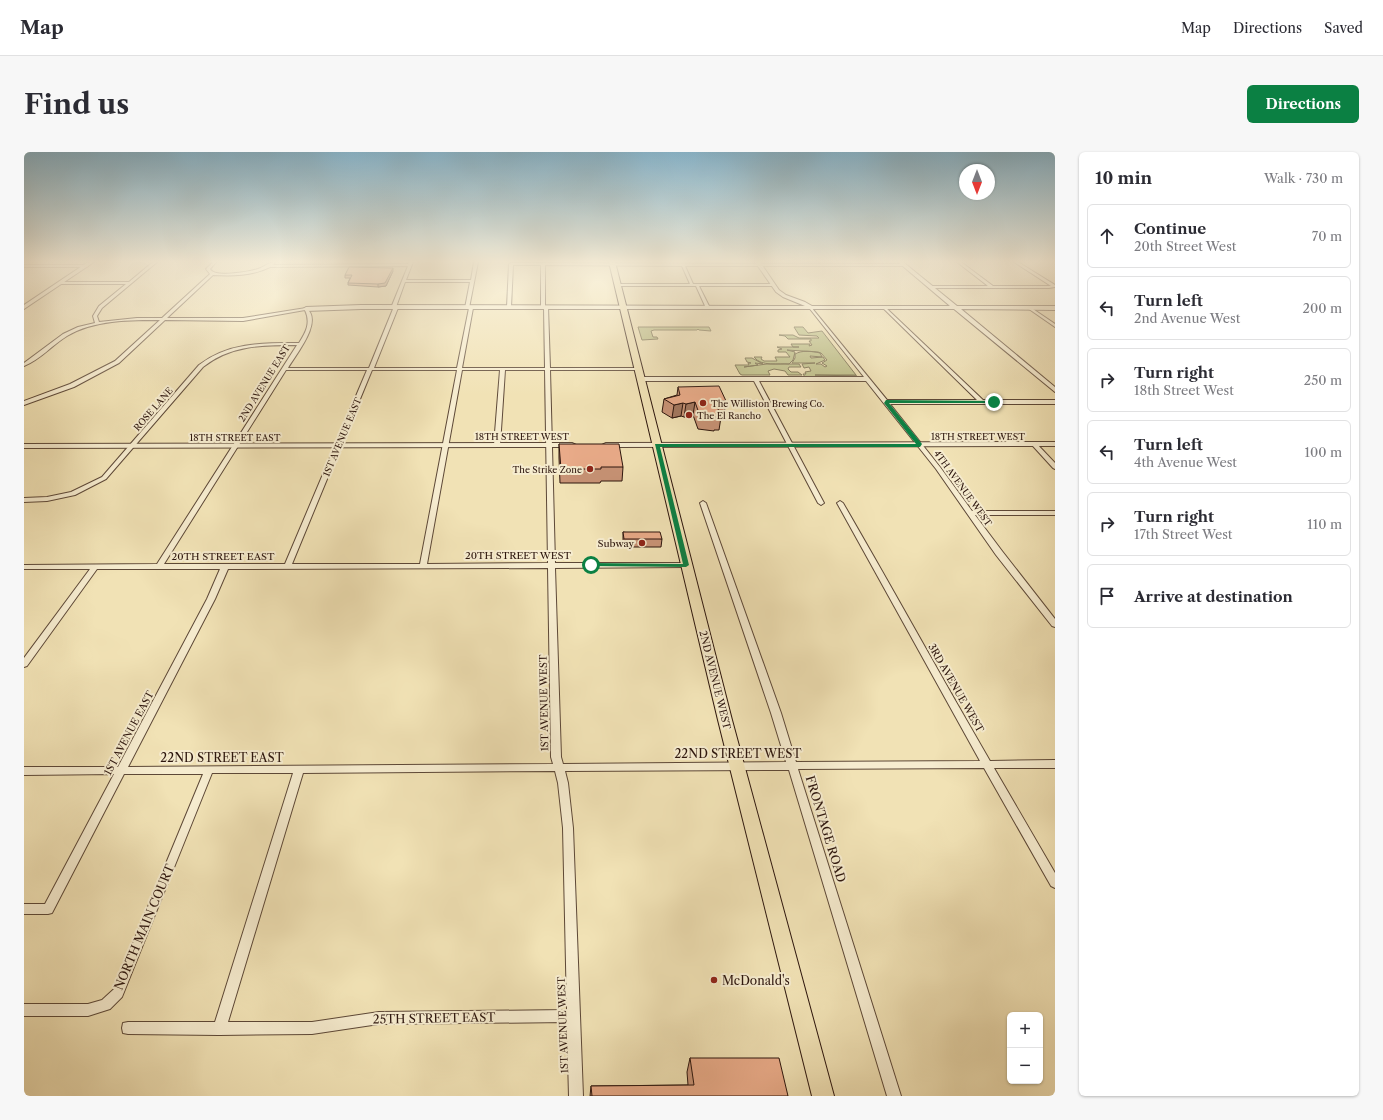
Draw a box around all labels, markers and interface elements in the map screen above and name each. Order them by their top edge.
text: Map [20,16,64,39]
text: Map [1181,19,1211,37]
text: Directions [1233,19,1302,37]
text: Saved [1324,19,1363,37]
button: Directions [1247,85,1359,123]
text: Find us [24,87,129,121]
north arrow [959,164,995,200]
text: 10 min [1095,168,1152,188]
text: Walk · 730 m [1264,170,1343,186]
text: Continue [1134,219,1206,238]
icon: ahead [1096,225,1118,247]
text: 70 m [1312,228,1342,244]
text: 20th Street West [1134,238,1236,254]
text: Turn left [1134,291,1203,310]
icon: left [1096,297,1118,319]
text: 200 m [1302,300,1342,316]
text: 2nd Avenue West [1134,310,1240,326]
street label: 2ND AVENUE EAST [236,342,292,423]
text: Turn right [1134,363,1214,382]
icon: right [1096,369,1118,391]
text: 250 m [1304,372,1342,388]
text: 18th Street West [1134,382,1234,398]
street label: ROSE LANE [131,385,175,433]
route end [985,393,1003,411]
street label: 1ST AVENUE EAST [320,396,364,478]
marker: The Williston Brewing Co. [698,398,708,408]
place label: The Williston Brewing Co. [711,398,824,409]
marker: The El Rancho [684,410,694,420]
place label: The El Rancho [697,410,761,421]
street label: 18TH STREET WEST [475,431,569,442]
street label: 18TH STREET WEST [931,431,1025,442]
street label: 18TH STREET EAST [190,432,281,443]
text: Turn left [1134,435,1203,454]
icon: left [1096,441,1118,463]
text: 100 m [1304,444,1342,460]
street label: 4TH AVENUE WEST [932,448,994,528]
text: 4th Avenue West [1134,454,1237,470]
place label: The Strike Zone [513,464,582,475]
marker: The Strike Zone [585,464,595,474]
text: Turn right [1134,507,1214,526]
icon: right [1096,513,1118,535]
text: 110 m [1307,516,1342,532]
text: 17th Street West [1134,526,1232,542]
place label: Subway [597,537,634,550]
marker: Subway [637,538,647,548]
street label: 20TH STREET WEST [465,549,572,562]
street label: 20TH STREET EAST [171,550,275,563]
route start [582,556,600,574]
icon: arrive [1096,585,1118,607]
text: Arrive at destination [1134,587,1293,606]
street label: 2ND AVENUE WEST [696,629,734,731]
street label: 3RD AVENUE WEST [925,641,987,735]
street label: 1ST AVENUE WEST [537,654,551,752]
street label: 1ST AVENUE EAST [101,688,157,777]
street label: 22ND STREET WEST [674,746,802,761]
street label: 22ND STREET EAST [160,750,284,765]
street label: FRONTAGE ROAD [803,774,849,884]
street label: NORTH MAIN COURT [111,862,177,992]
place label: McDonald's [722,973,790,988]
marker: McDonald's [709,975,719,985]
street label: 1ST AVENUE WEST [555,976,571,1074]
street label: 25TH STREET EAST [373,1009,495,1027]
map controls [1007,1012,1043,1084]
button: + [1007,1012,1043,1048]
button: − [1007,1048,1043,1084]

